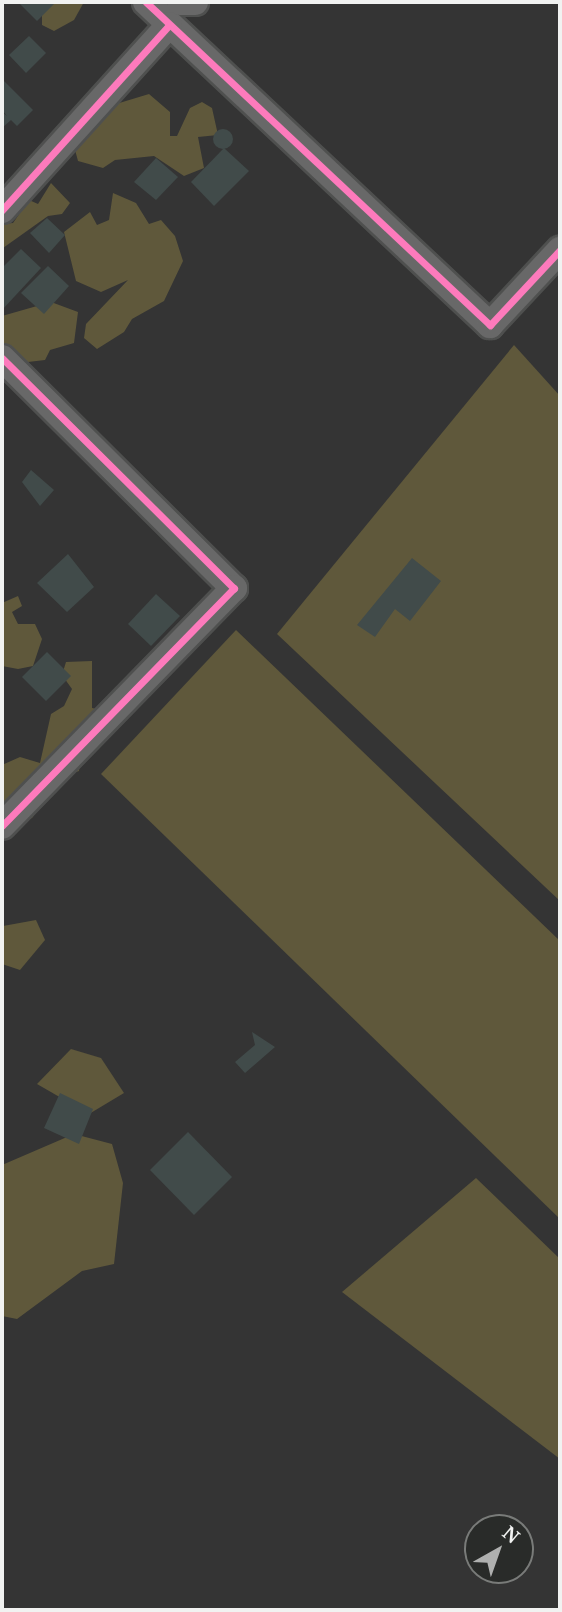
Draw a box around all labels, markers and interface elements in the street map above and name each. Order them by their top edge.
north arrow [464,1514,534,1584]
text: N [497,1520,525,1549]

